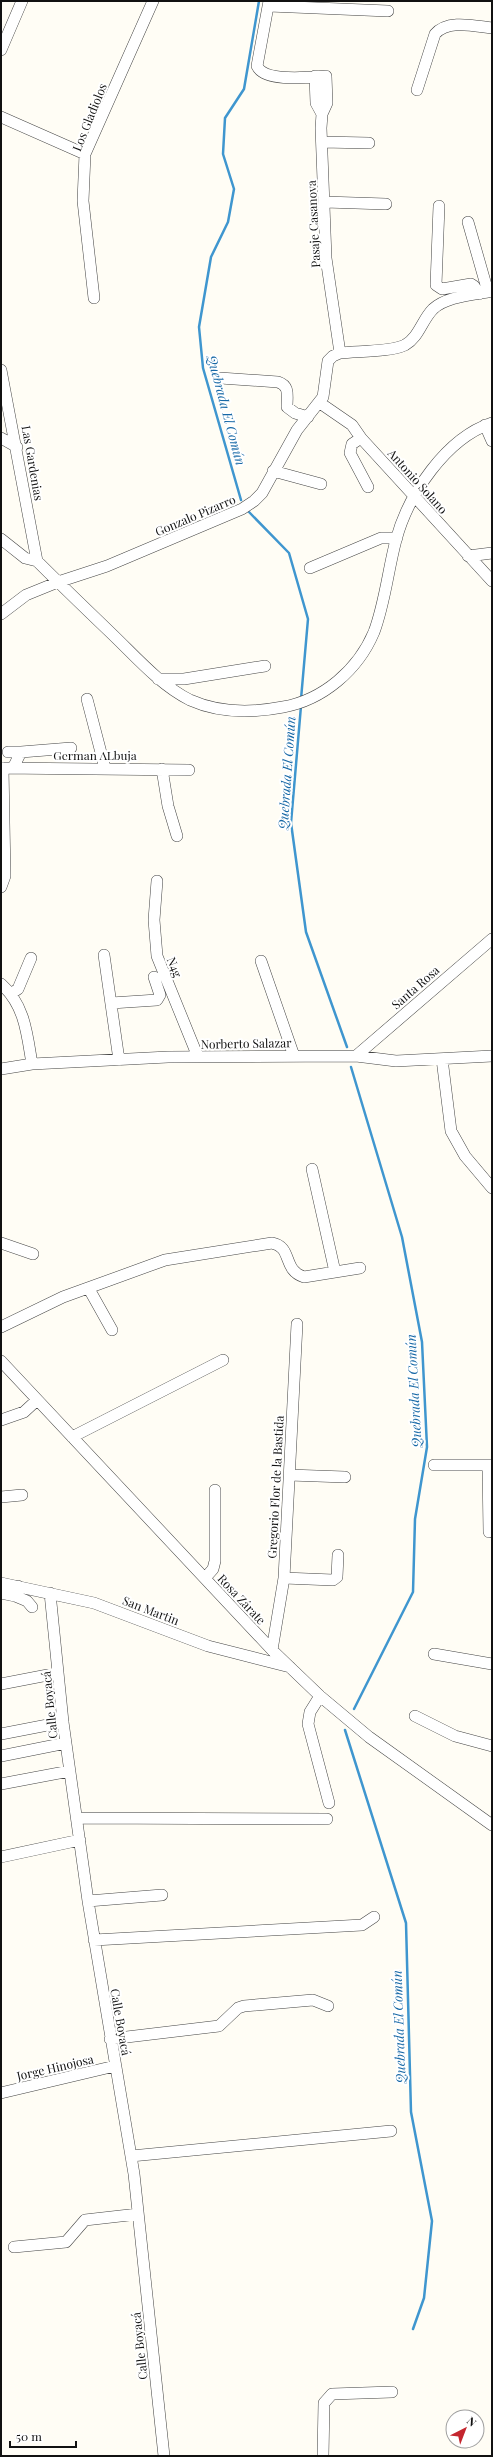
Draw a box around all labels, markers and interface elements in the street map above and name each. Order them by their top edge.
street label: Los Gladiolos [68,81,110,153]
street label: Pasaje Casanova [303,180,323,268]
water label: Quebrada El Común [204,352,250,467]
street label: Las Gardenias [19,424,47,502]
street label: Antonio Solano [384,444,452,517]
street label: Gonzalo Pizarro [152,491,238,539]
water label: Quebrada El Común [273,716,298,831]
street label: German ALbuja [53,747,137,763]
street label: N4g [164,954,187,980]
street label: Santa Rosa [388,962,442,1012]
street label: Norberto Salazar [200,1034,292,1052]
water label: Quebrada El Común [402,1334,425,1449]
street label: Gregorio Flor de la Bastida [263,1415,287,1559]
street label: Rosa Zárate [215,1570,269,1628]
street label: San Martin [120,1592,182,1628]
street label: Calle Boyacá [38,1670,60,1740]
water label: Quebrada El Común [388,1970,409,2085]
street label: Calle Boyacá [107,1987,135,2057]
street label: Jorge Hinojosa [14,2050,95,2084]
street label: Calle Boyacá [128,2311,150,2381]
north arrow [445,2409,485,2449]
text: N [464,2413,480,2429]
scale bar [10,2423,76,2449]
text: 50 m [16,2428,42,2444]

